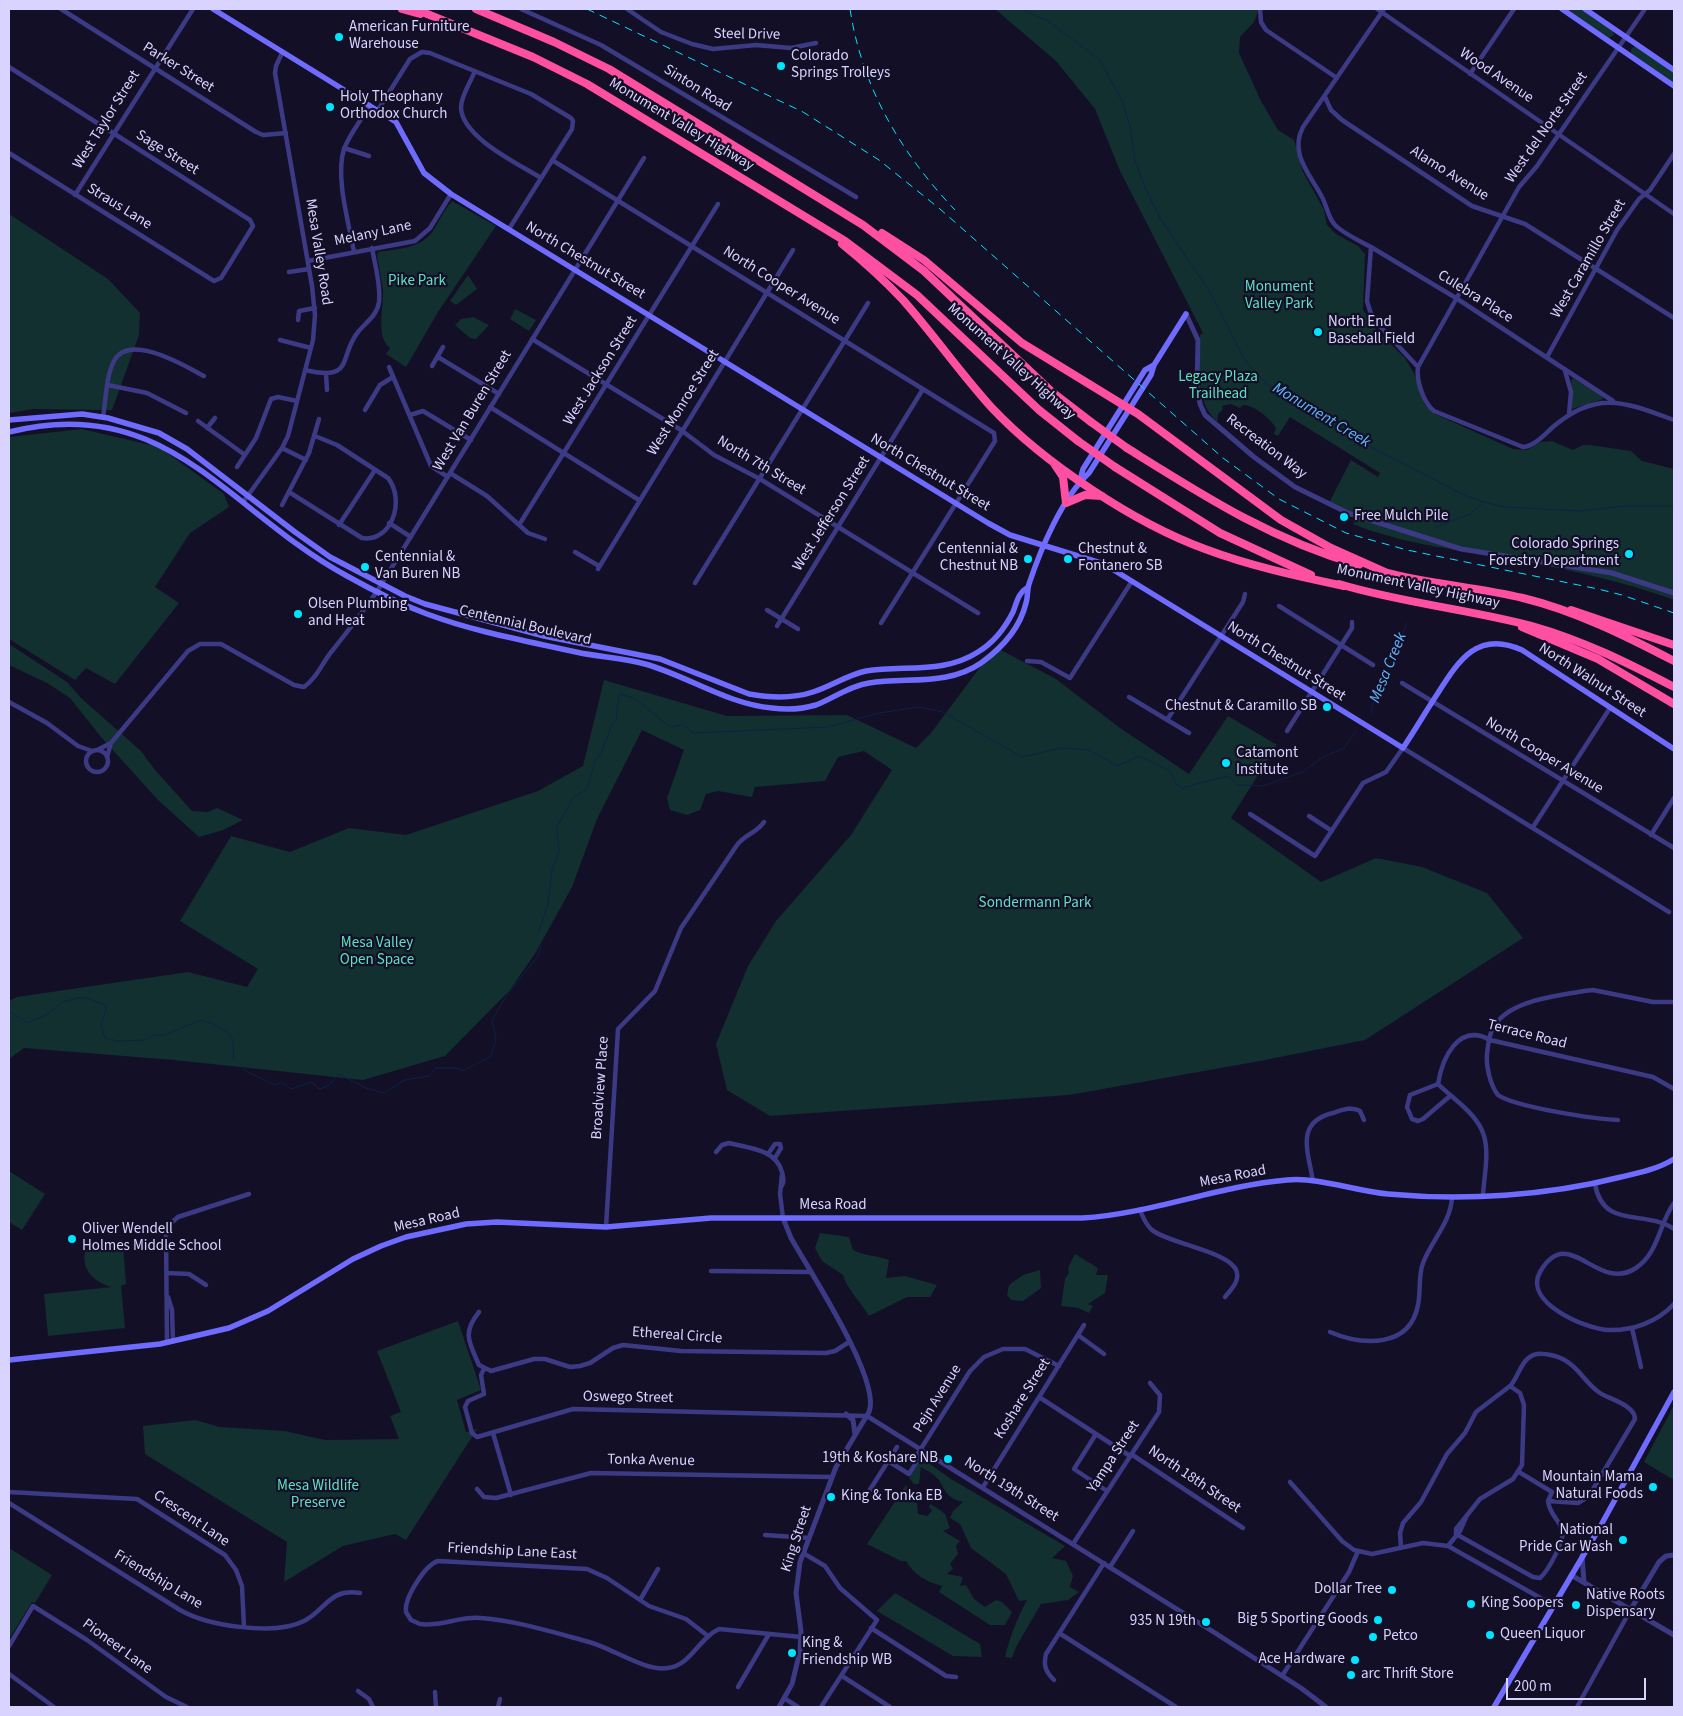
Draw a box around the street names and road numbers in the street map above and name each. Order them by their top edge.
street label: Steel Drive [713,25,781,45]
street label: Parker Street [139,39,217,97]
street label: Wood Avenue [1455,45,1537,107]
street label: Sinton Road [660,61,734,117]
street label: West Taylor Street [70,68,144,172]
street label: West del Norte Street [1502,69,1592,187]
street label: Monument Valley Highway [605,75,757,175]
street label: Sage Street [132,127,202,179]
street label: Alamo Avenue [1406,143,1492,205]
street label: Straus Lane [83,180,155,234]
street label: West Caramillo Street [1548,196,1630,322]
street label: Mesa Valley Road [301,198,335,306]
street label: Melany Lane [333,217,413,251]
street label: North Chestnut Street [522,218,648,304]
street label: North Cooper Avenue [719,243,843,329]
street label: Culebra Place [1434,267,1516,327]
street label: Monument Valley Highway [943,300,1079,424]
street label: West Jackson Street [560,313,642,429]
street label: West Van Buren Street [430,347,516,475]
street label: West Monroe Street [644,347,724,459]
street label: Recreation Way [1222,411,1310,483]
street label: North Chestnut Street [867,430,993,516]
street label: North 7th Street [713,432,809,500]
street label: West Jefferson Street [789,453,875,575]
street label: Monument Valley Highway [1335,561,1501,613]
street label: Centennial Boulevard [457,602,593,650]
street label: North Chestnut Street [1223,618,1349,706]
street label: North Walnut Street [1535,640,1649,722]
street label: North Cooper Avenue [1482,714,1606,798]
street label: Terrace Road [1485,1016,1569,1054]
street label: Broadview Place [588,1036,614,1140]
street label: Mesa Road [1198,1162,1268,1192]
street label: Mesa Road [799,1197,867,1215]
street label: Mesa Road [392,1205,462,1237]
street label: Ethereal Circle [631,1324,723,1348]
street label: Koshare Street [991,1355,1055,1443]
street label: Pejn Avenue [910,1362,966,1436]
street label: Oswego Street [583,1388,673,1408]
street label: Yampa Street [1084,1418,1144,1496]
street label: North 18th Street [1144,1442,1244,1518]
street label: Tonka Avenue [607,1451,695,1471]
street label: North 19th Street [960,1454,1062,1526]
street label: Crescent Lane [149,1487,233,1551]
street label: King Street [778,1504,816,1574]
street label: Friendship Lane East [447,1540,577,1564]
street label: Friendship Lane [111,1547,205,1613]
street label: Pioneer Lane [79,1616,155,1678]

